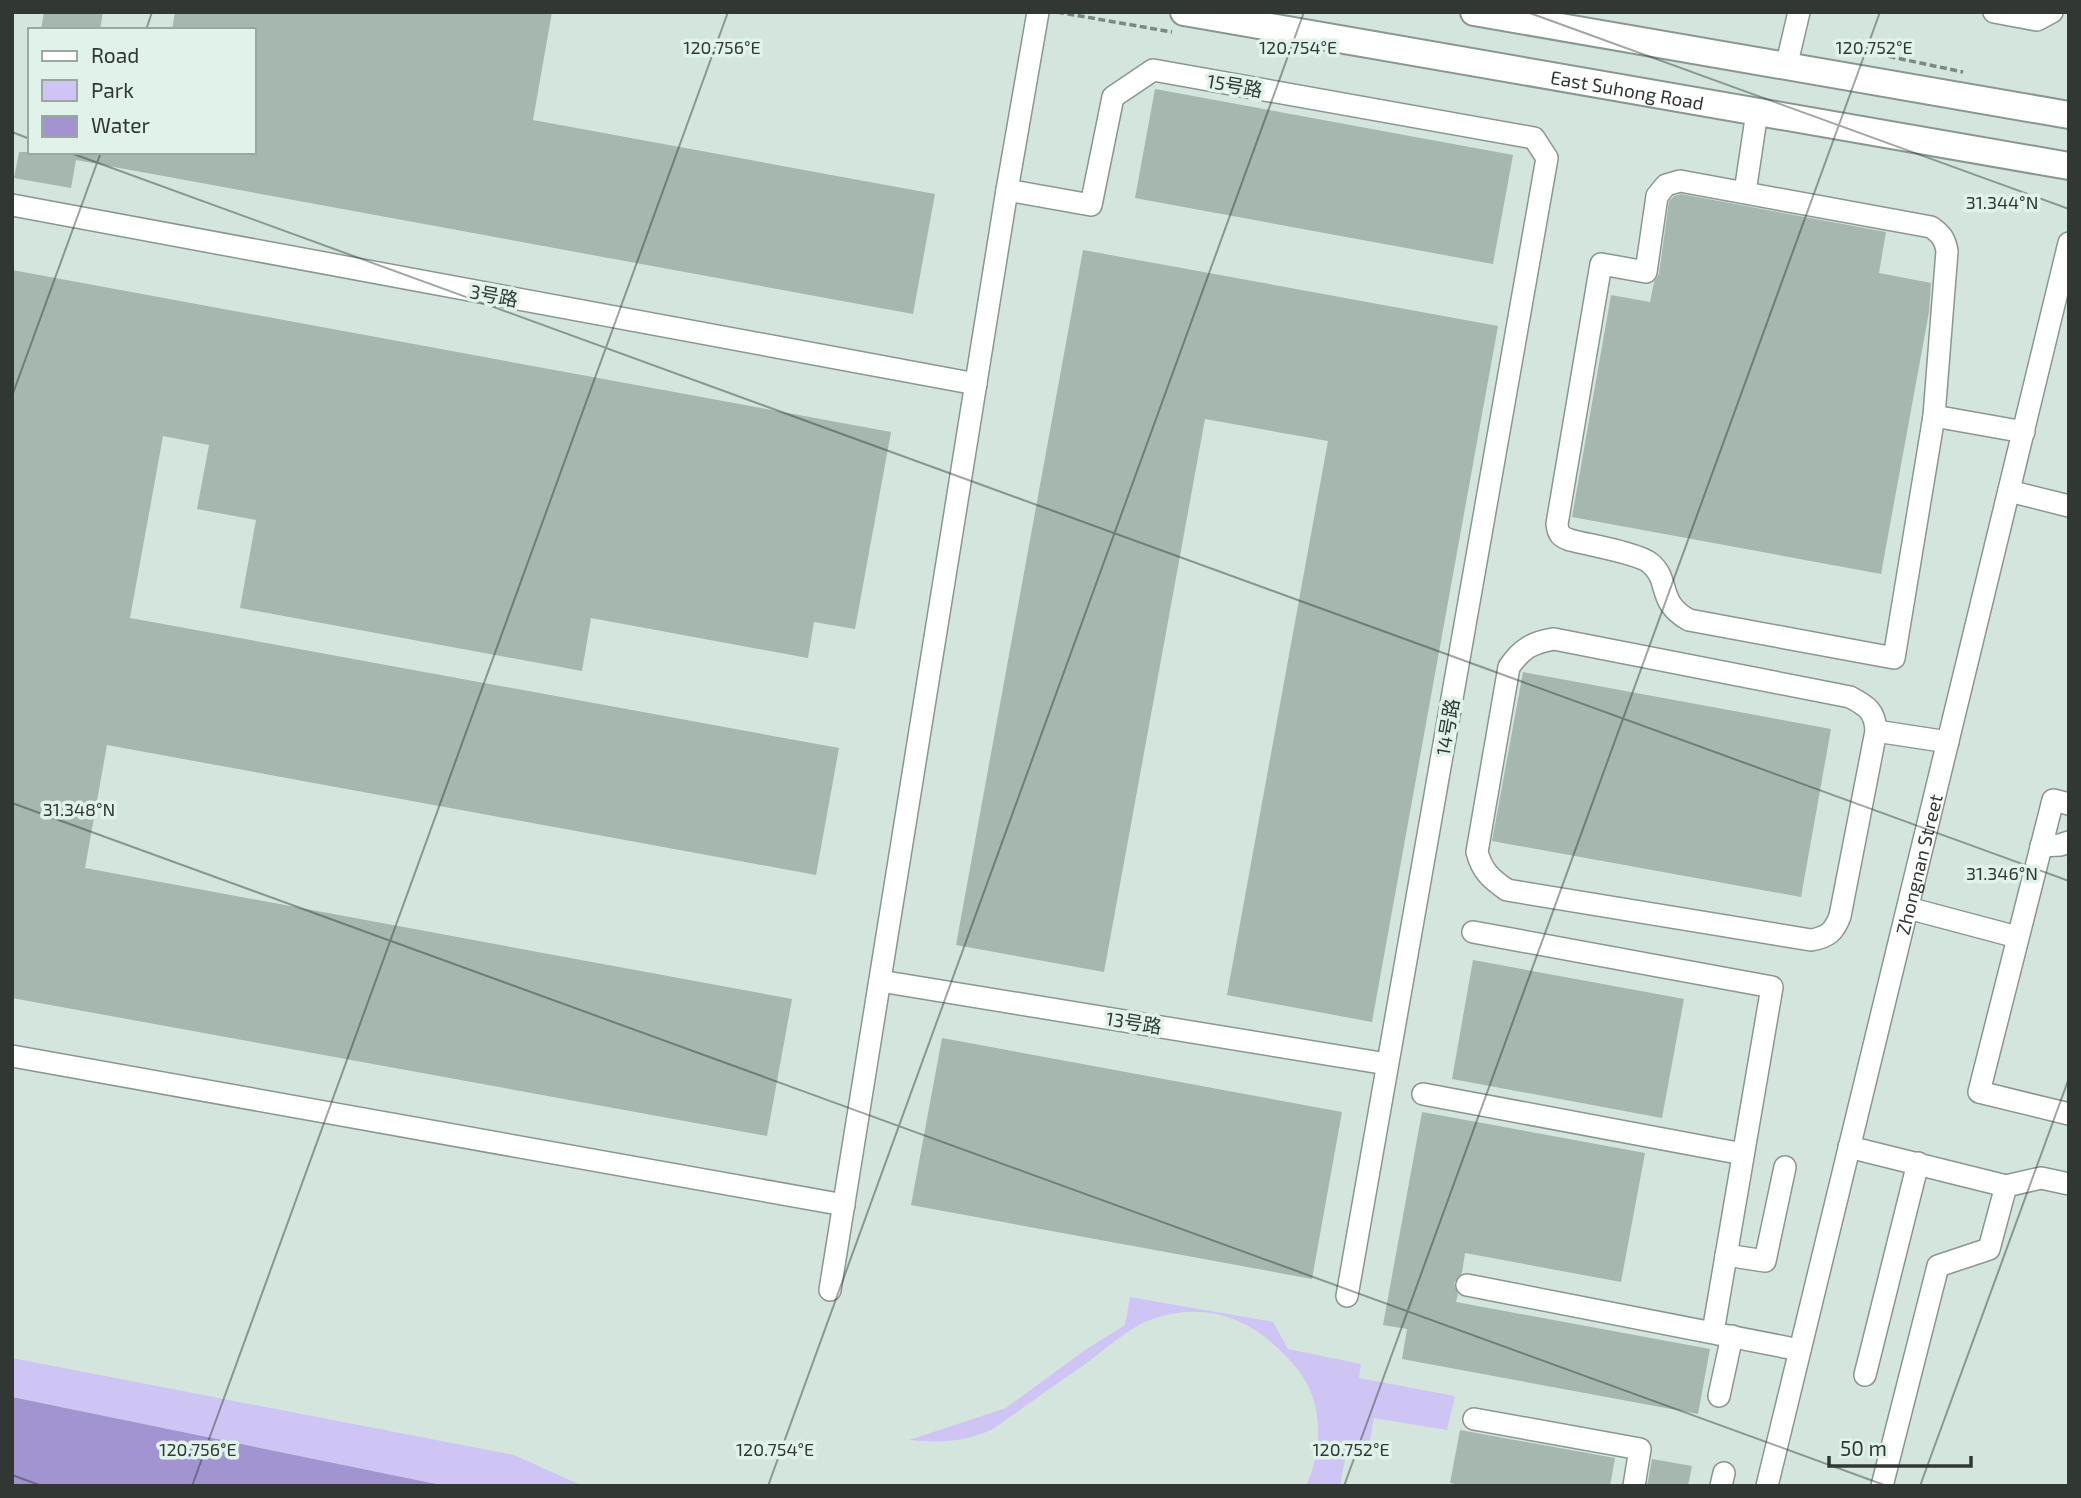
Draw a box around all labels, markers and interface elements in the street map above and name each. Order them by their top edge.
legend [28,28,256,154]
text: 120.756°E [683,36,761,58]
text: 120.754°E [1259,36,1337,58]
text: 120.752°E [1835,36,1913,58]
text: Road [91,42,139,67]
street label: East Suhong Road [1549,65,1706,114]
street label: 15号路 [1206,69,1264,101]
text: Park [91,77,134,102]
text: Water [91,112,150,137]
text: 31.344°N [1966,191,2038,213]
street label: 3号路 [468,279,520,311]
street label: 14号路 [1431,697,1463,757]
street label: Zhongnan Street [1890,791,1946,937]
text: 31.348°N [43,798,115,820]
text: 31.346°N [1966,862,2038,884]
street label: 13号路 [1104,1006,1164,1038]
scale bar [1829,1424,1971,1468]
text: 50 m [1840,1435,1887,1460]
text: 120.756°E [159,1438,237,1460]
text: 120.754°E [736,1438,814,1460]
text: 120.752°E [1312,1438,1390,1460]

